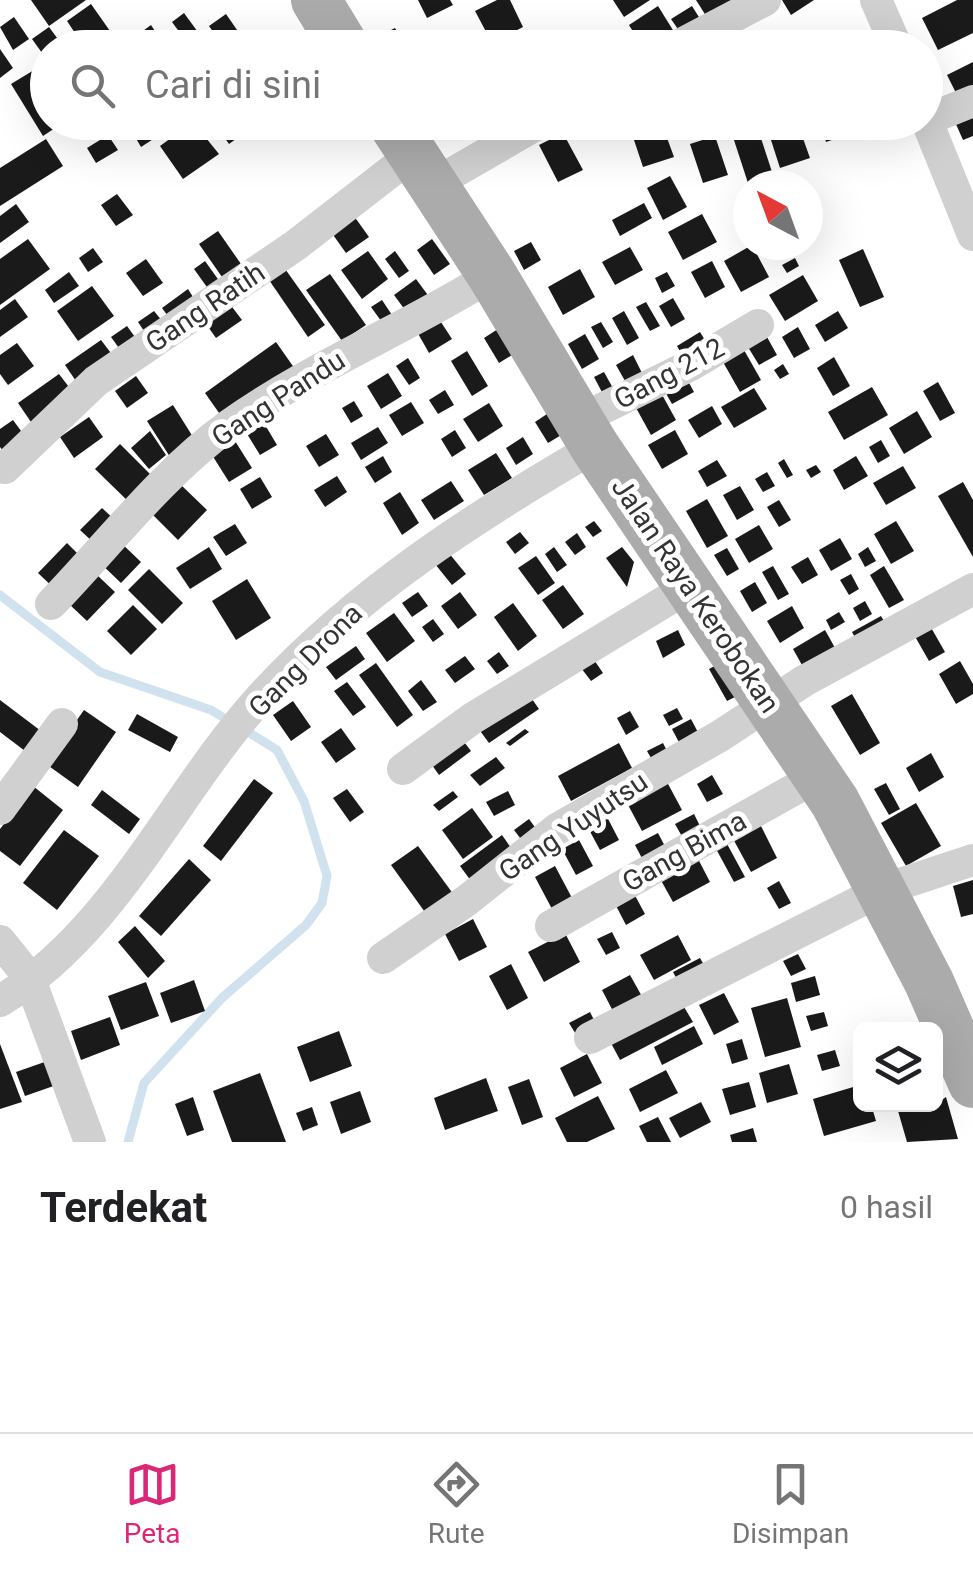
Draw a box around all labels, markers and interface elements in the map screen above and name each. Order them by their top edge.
search box [30,30,943,140]
icon: search [65,58,120,113]
text: Cari di sini [145,63,321,107]
north arrow [733,170,823,260]
street label: Gang Ratih [140,256,271,359]
street label: Gang 212 [609,331,730,416]
street label: Gang Pandu [206,343,351,454]
street label: Jalan Raya Kerobokan [605,471,787,719]
street label: Gang Drona [242,597,369,724]
street label: Gang Yuyutsu [493,765,654,888]
street label: Gang Bima [617,804,752,899]
map controls [853,1022,943,1112]
button: layers [853,1022,943,1112]
text: Terdekat [40,1183,207,1232]
text: 0 hasil [840,1188,933,1226]
tab: Peta [124,1457,180,1550]
tab: Rute [428,1457,485,1550]
tab: Disimpan [732,1457,849,1550]

